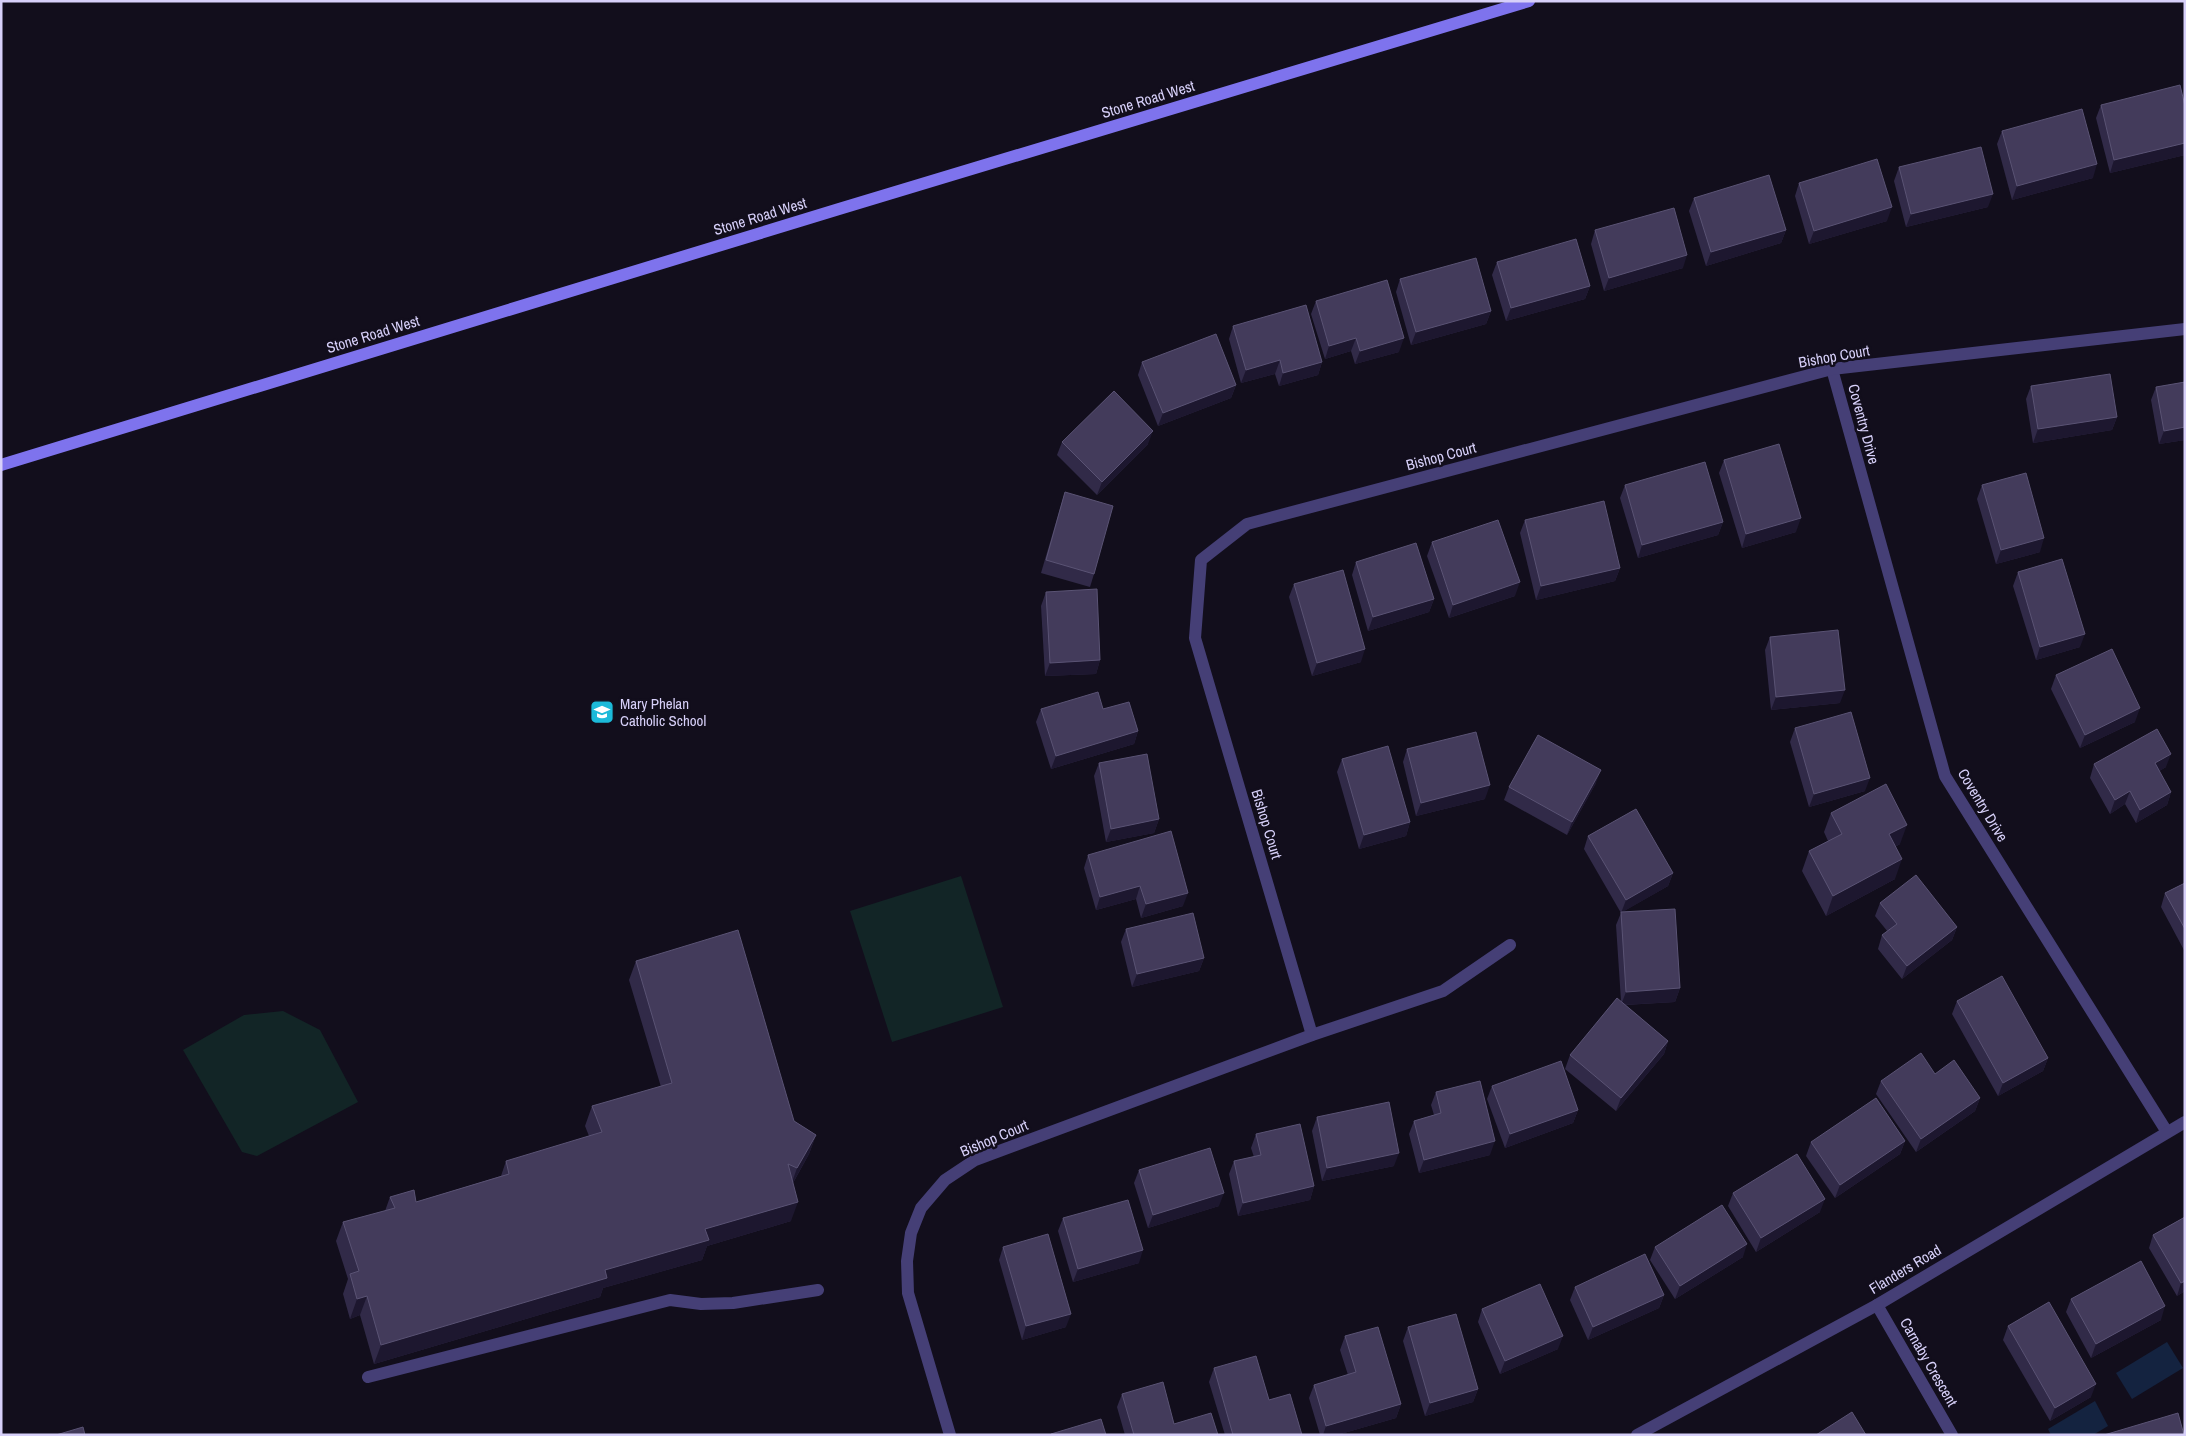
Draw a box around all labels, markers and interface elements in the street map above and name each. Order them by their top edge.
street label: Stone Road West [1099,75,1198,123]
street label: Stone Road West [711,192,810,240]
street label: Stone Road West [324,310,423,358]
street label: Bishop Court [1797,339,1872,373]
street label: Coventry Drive [1843,382,1885,466]
street label: Bishop Court [1404,436,1479,475]
place label: Mary Phelan Catholic School [620,693,706,731]
school or university icon: Mary Phelan Catholic School [589,699,615,725]
street label: Coventry Drive [1953,764,2013,846]
street label: Bishop Court [1246,787,1288,862]
street label: Bishop Court [957,1114,1032,1162]
street label: Flanders Road [1865,1239,1945,1299]
street label: Carnaby Crescent [1895,1314,1963,1411]

